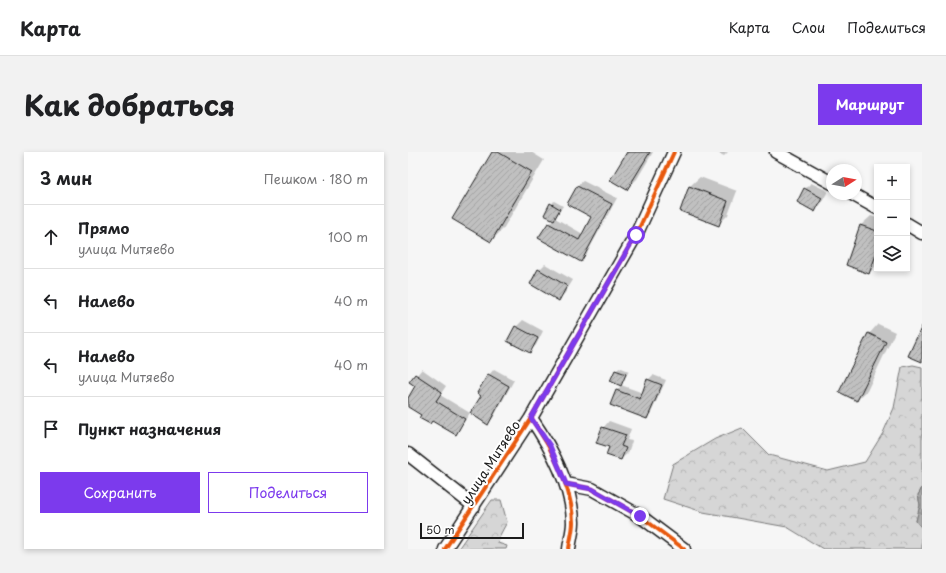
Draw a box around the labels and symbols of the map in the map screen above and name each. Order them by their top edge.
north arrow [826,164,862,200]
route start [627,226,645,244]
street label: улица Митяево [456,416,524,508]
route end [631,507,649,525]
scale bar [420,521,524,540]

